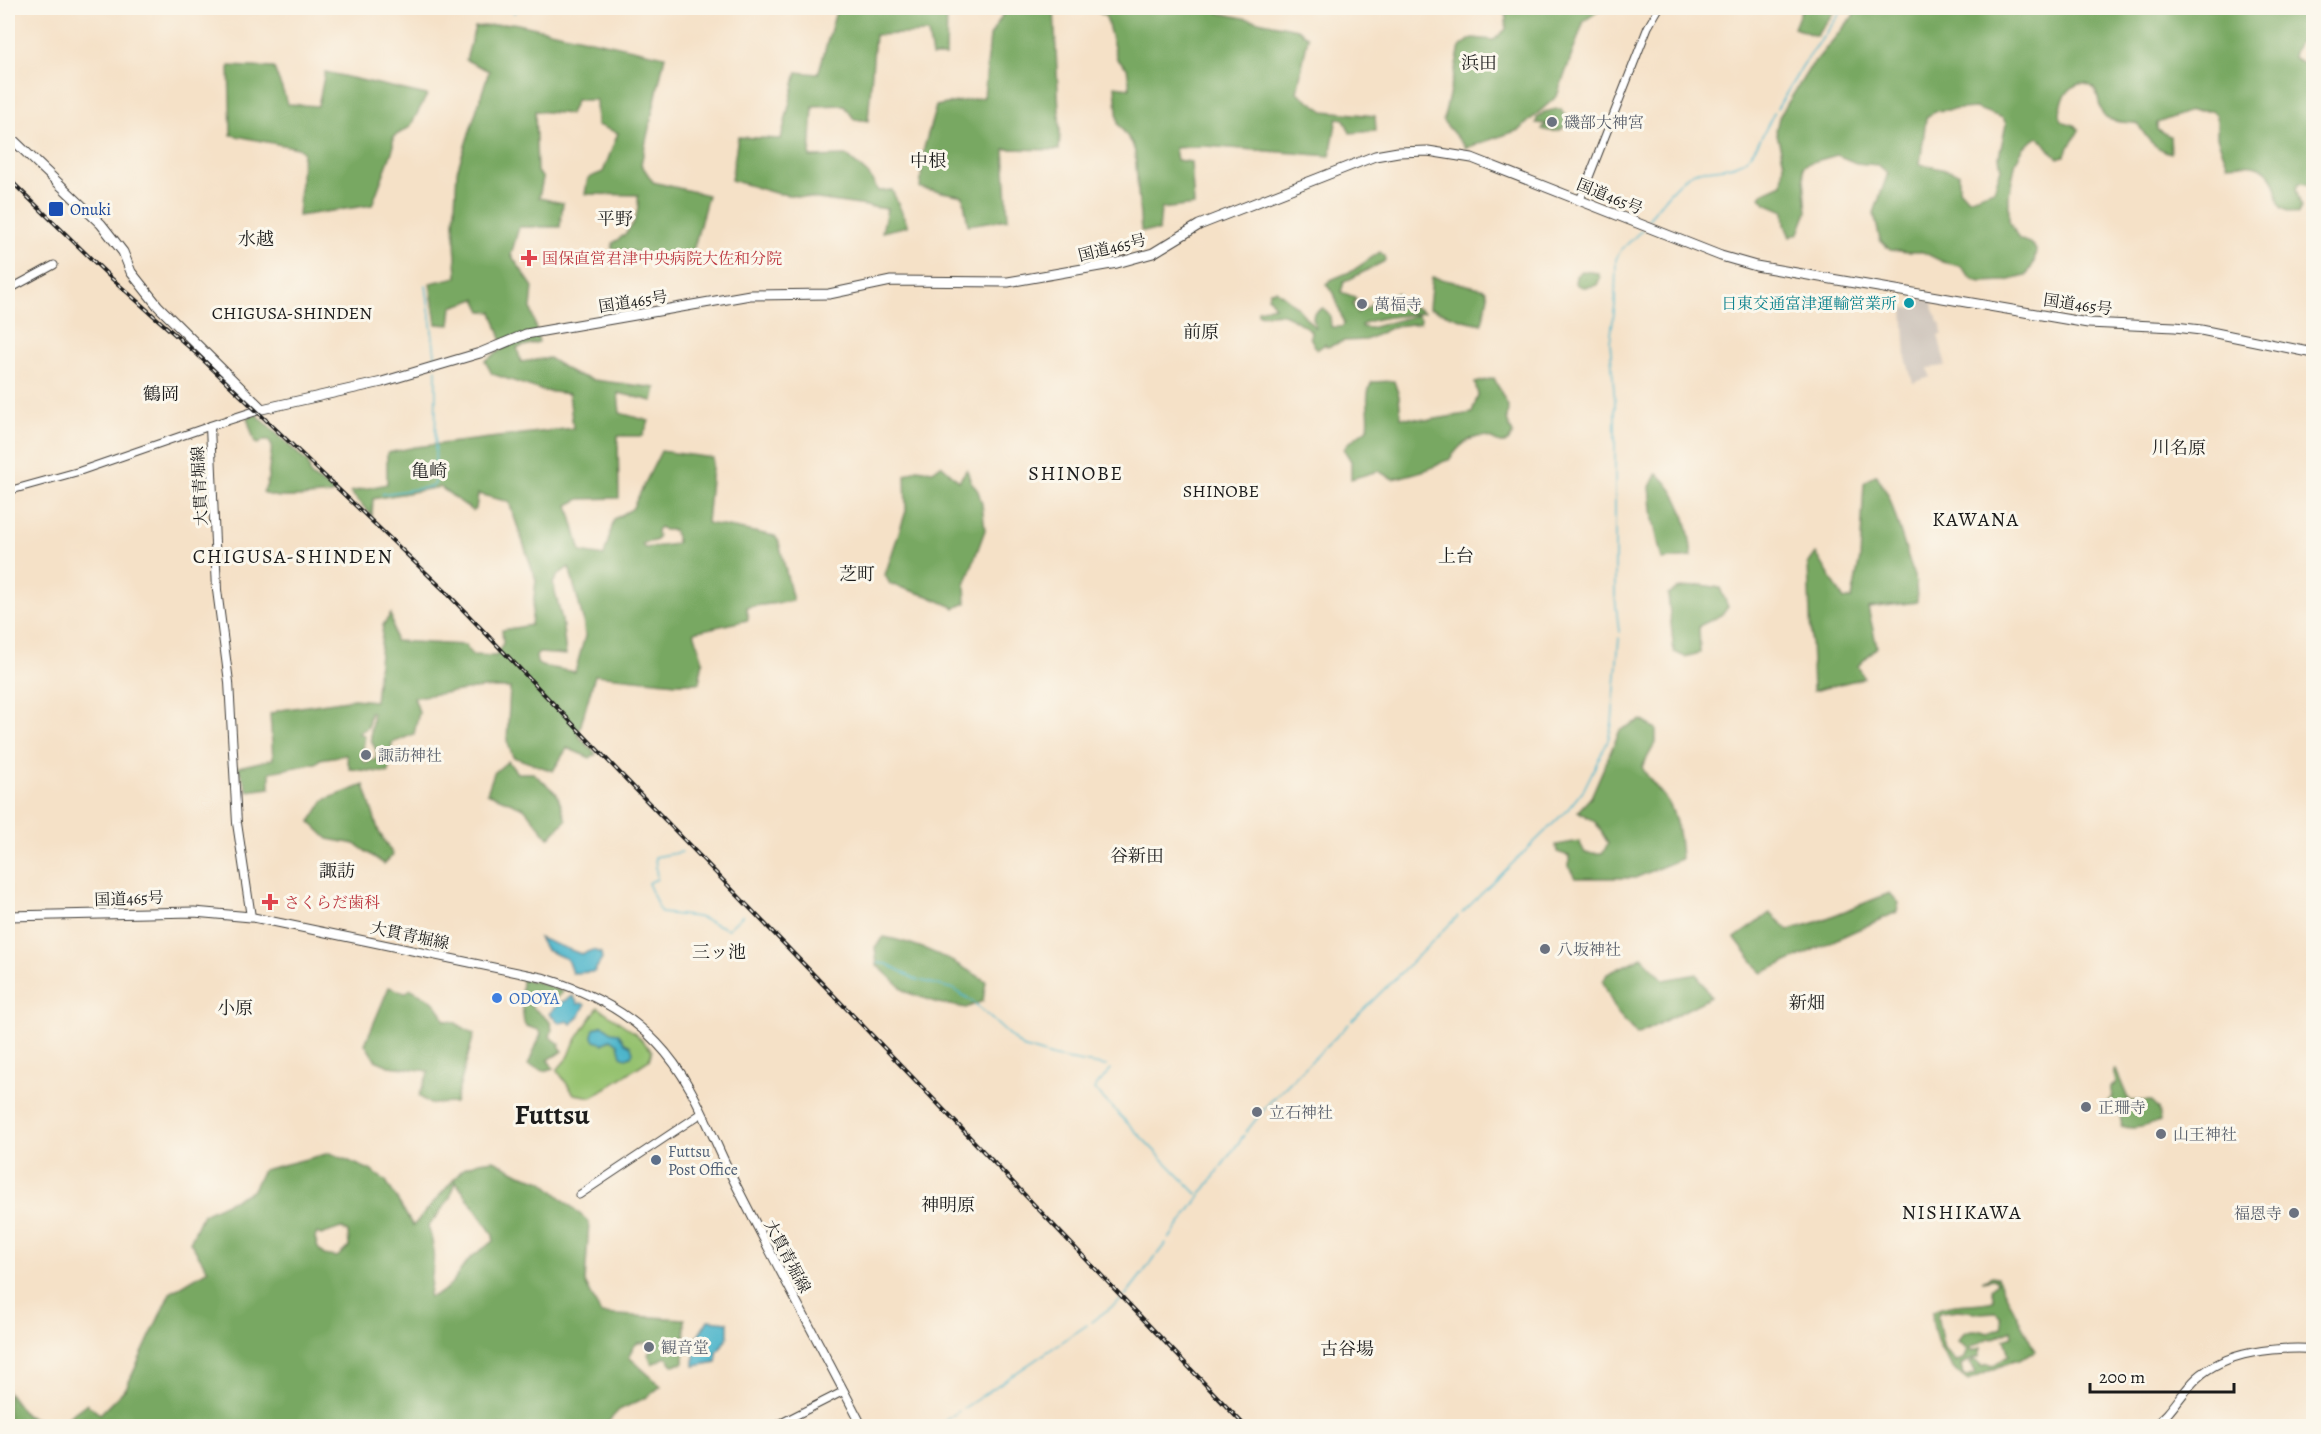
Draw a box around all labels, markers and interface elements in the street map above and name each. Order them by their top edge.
district label: 浜田 [1461,51,1497,75]
place label: 磯部大神宮 [1564,112,1644,134]
marker: 磯部大神宮 [1545,115,1559,129]
district label: 中根 [910,149,946,173]
street label: 国道465号 [1573,174,1646,220]
place label: Onuki [70,199,111,221]
marker: Onuki [47,200,65,218]
district label: 平野 [597,207,633,231]
district label: 水越 [238,227,274,251]
street label: 国道465号 [1076,229,1149,267]
place label: 国保直営君津中央病院大佐和分院 [542,248,782,270]
marker: 国保直営君津中央病院大佐和分院 [520,249,538,267]
street label: 国道465号 [597,286,669,318]
street label: 国道465号 [2042,289,2114,321]
place label: 日東交通富津運輸営業所 [1721,293,1897,315]
place label: 萬福寺 [1374,294,1422,316]
marker: 日東交通富津運輸営業所 [1902,296,1916,310]
marker: 萬福寺 [1355,297,1369,311]
district label: CHIGUSA-SHINDEN [212,301,372,325]
district label: 前原 [1183,320,1219,344]
district label: 鶴岡 [143,382,179,406]
district label: 川名原 [2152,436,2206,460]
street label: 大貫青堀線 [187,445,213,526]
district label: 亀崎 [411,459,447,483]
district label: SHINOBE [1028,460,1124,487]
district label: SHINOBE [1183,479,1259,503]
district label: KAWANA [1932,506,2020,533]
district label: CHIGUSA-SHINDEN [193,543,393,570]
district label: 上台 [1438,544,1474,568]
district label: 芝町 [839,562,875,586]
place label: 諏訪神社 [378,745,442,767]
marker: 諏訪神社 [359,748,373,762]
district label: 谷新田 [1110,844,1164,868]
district label: 諏訪 [319,859,355,883]
street label: 国道465号 [94,887,164,911]
place label: さくらだ歯科 [284,892,380,914]
marker: さくらだ歯科 [261,893,279,911]
street label: 大貫青堀線 [368,917,451,955]
place label: 八坂神社 [1557,939,1621,961]
district label: 三ッ池 [692,940,746,964]
marker: 八坂神社 [1538,942,1552,956]
place label: ODOYA [509,988,560,1010]
marker: ODOYA [490,991,504,1005]
district label: 新畑 [1789,991,1825,1015]
district label: 小原 [217,996,253,1020]
district label: Futtsu [514,1096,590,1134]
place label: 正珊寺 [2098,1097,2146,1119]
marker: 正珊寺 [2079,1100,2093,1114]
place label: 立石神社 [1269,1102,1333,1124]
marker: 立石神社 [1250,1105,1264,1119]
place label: 山王神社 [2173,1124,2237,1146]
marker: 山王神社 [2154,1127,2168,1141]
place label: Futtsu Post Office [668,1141,738,1181]
marker: Futtsu Post Office [649,1153,663,1167]
district label: 神明原 [921,1193,975,1217]
district label: NISHIKAWA [1902,1199,2022,1226]
place label: 福恩寺 [2234,1203,2282,1225]
marker: 福恩寺 [2287,1206,2301,1220]
street label: 大貫青堀線 [759,1216,816,1297]
place label: 観音堂 [661,1337,709,1359]
district label: 古谷場 [1320,1337,1374,1361]
marker: 観音堂 [642,1340,656,1354]
scale bar [2090,1356,2234,1394]
text: 200 m [2099,1365,2145,1389]

